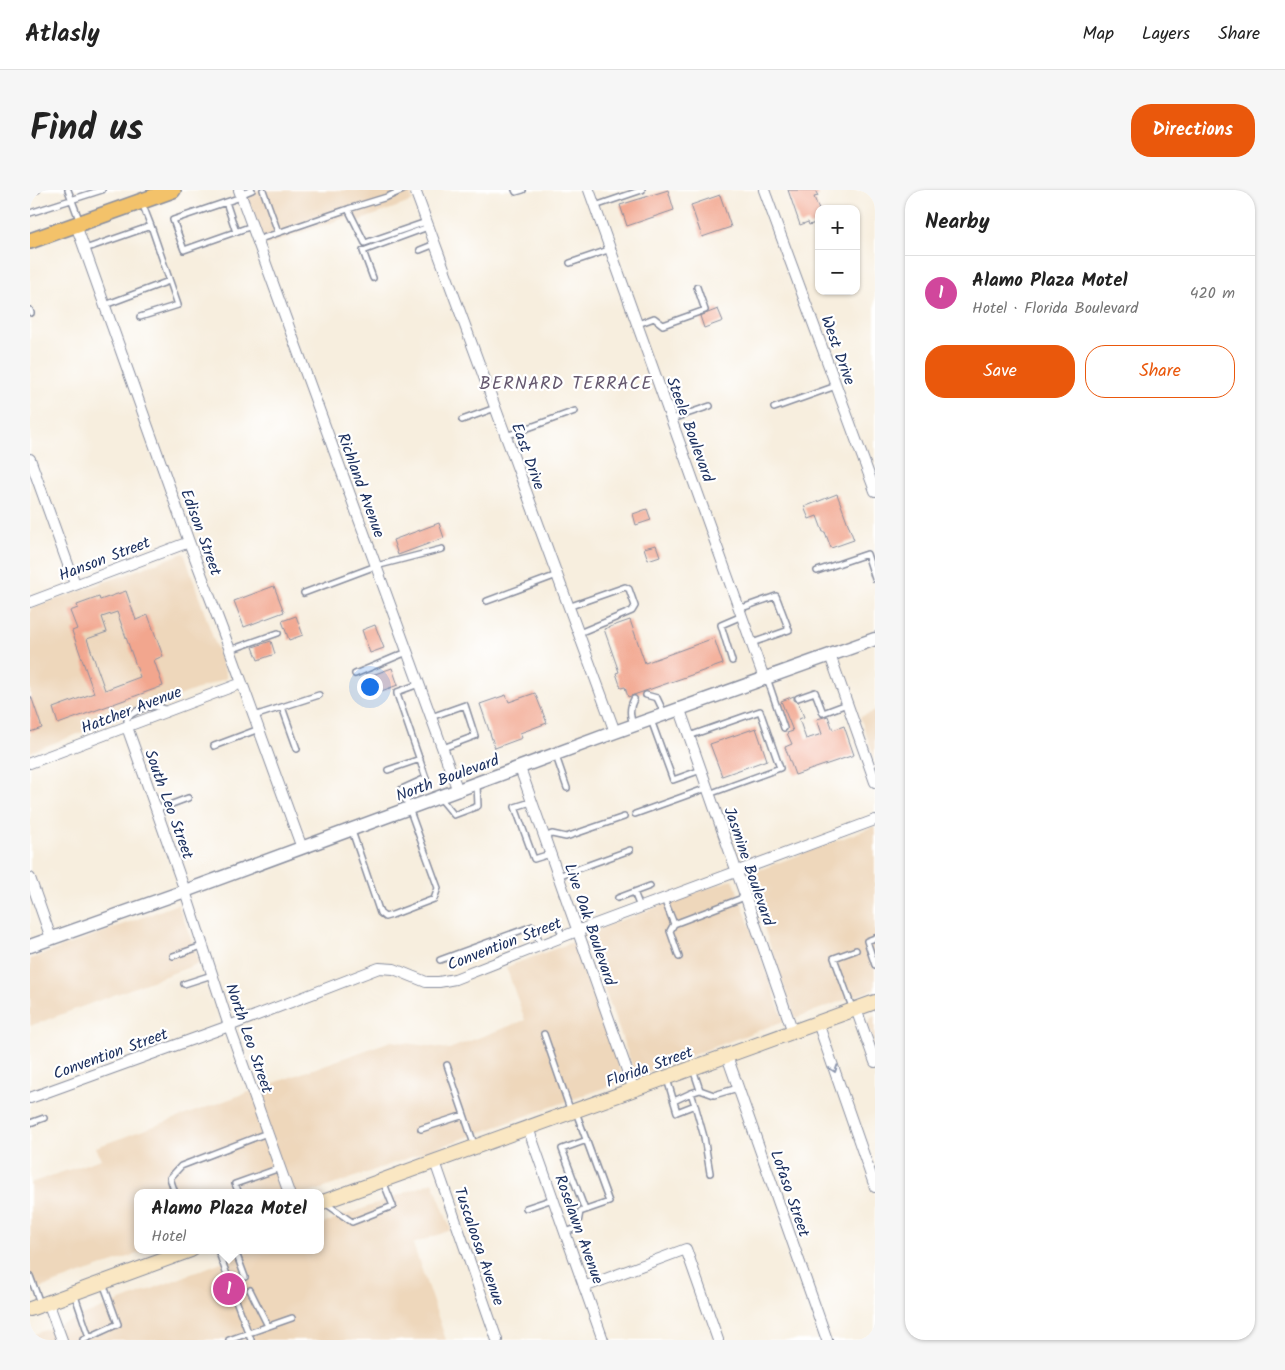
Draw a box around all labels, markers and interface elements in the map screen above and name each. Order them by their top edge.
text: Atlasly [25,15,100,54]
text: Map [1083,20,1114,49]
text: Layers [1142,20,1190,49]
text: Share [1218,20,1260,49]
text: Find us [30,102,143,158]
button: Directions [1131,104,1255,157]
map controls [815,205,860,295]
button: + [815,205,860,250]
text: Nearby [925,206,990,239]
button: − [815,250,860,295]
text: Alamo Plaza Motel [972,266,1127,296]
text: 1 [939,281,943,306]
text: 420 m [1190,281,1235,306]
text: Hotel · Florida Boulevard [972,296,1138,321]
street label: West Drive [813,312,862,389]
button: Save [925,345,1075,398]
button: Share [1085,345,1235,398]
district label: BERNARD TERRACE [479,370,653,399]
street label: Steele Boulevard [659,373,721,487]
street label: East Drive [504,420,551,494]
street label: Richland Avenue [330,429,391,542]
street label: Edison Street [173,486,228,580]
street label: Hanson Street [55,530,155,588]
your location [357,674,383,700]
street label: Hatcher Avenue [78,680,186,741]
street label: South Leo Street [137,746,200,863]
street label: North Boulevard [392,748,504,809]
street label: Jasmine Boulevard [717,804,781,930]
street label: Live Oak Boulevard [557,860,623,990]
street label: Convention Street [444,911,566,978]
street label: North Leo Street [218,980,279,1098]
street label: Convention Street [50,1022,172,1087]
street label: Florida Street [602,1040,697,1095]
one-way arrow [828,1065,838,1073]
street label: Lofaso Street [763,1147,816,1241]
street label: Roselawn Avenue [547,1171,610,1288]
street label: Tuscaloosa Avenue [447,1184,511,1309]
popup [134,1189,324,1254]
text: Alamo Plaza Motel [151,1194,307,1224]
text: Hotel [151,1224,187,1249]
pin: 1 [213,1270,245,1308]

